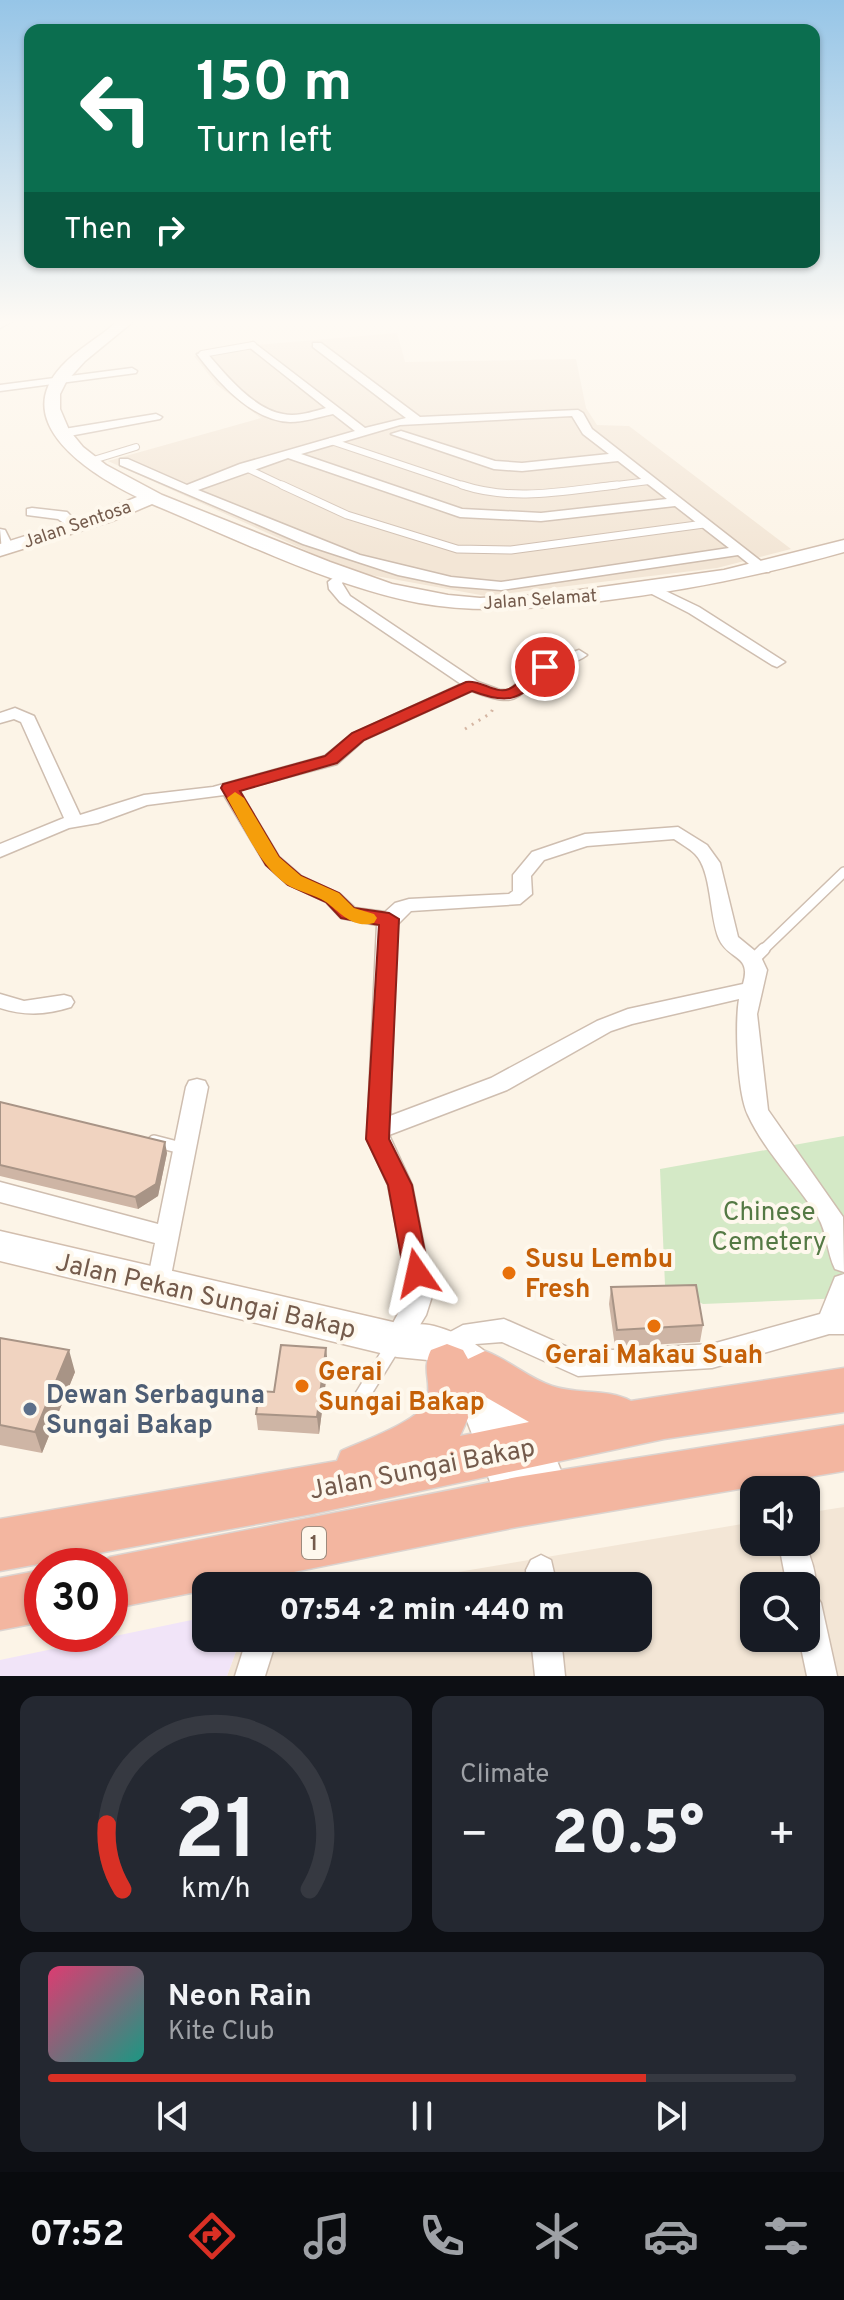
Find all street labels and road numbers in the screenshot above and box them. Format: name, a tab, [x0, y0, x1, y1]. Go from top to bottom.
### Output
street label: Jalan Sentosa	[21, 496, 134, 555]
street label: Jalan Selamat	[482, 585, 598, 616]
street label: Jalan Pekan Sungai Bakap	[52, 1247, 359, 1348]
street label: Jalan Sungai Bakap	[307, 1432, 538, 1508]
road number: 1	[302, 1527, 326, 1559]

